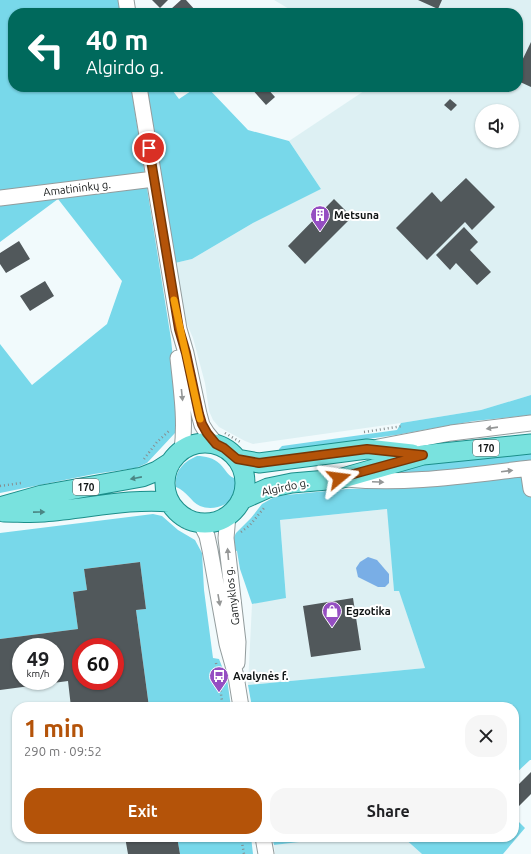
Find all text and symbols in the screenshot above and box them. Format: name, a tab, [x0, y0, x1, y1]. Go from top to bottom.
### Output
icon: left	[20, 24, 72, 76]
text: 40 m	[86, 24, 148, 55]
text: Algirdo g.	[86, 57, 164, 77]
map controls	[475, 104, 519, 148]
button: sound	[475, 104, 519, 148]
pin	[132, 131, 166, 165]
icon: arrive	[138, 137, 160, 159]
street label: Amatininkų g.	[43, 178, 111, 198]
building icon: Metsuna	[309, 204, 331, 232]
place label: Metsuna	[334, 209, 379, 221]
one-way arrow	[179, 389, 185, 401]
one-way arrow	[486, 425, 498, 431]
road number: 170	[473, 440, 499, 456]
position arrow	[318, 457, 360, 499]
one-way arrow	[501, 468, 513, 474]
one-way arrow	[129, 475, 142, 481]
street label: Algirdo g.	[260, 476, 310, 498]
one-way arrow	[372, 478, 384, 485]
road number: 170	[73, 479, 99, 495]
one-way arrow	[33, 509, 46, 515]
one-way arrow	[224, 548, 231, 560]
street label: Gamyklos g.	[222, 566, 242, 626]
one-way arrow	[216, 594, 222, 606]
shop icon: Egzotika	[321, 600, 343, 628]
place label: Egzotika	[346, 605, 391, 617]
speed limit sign: 60	[72, 638, 124, 690]
text: 49	[27, 647, 49, 670]
bus stop icon: Avalynės f.	[208, 665, 230, 693]
text: km/h	[26, 668, 50, 679]
place label: Avalynės f.	[233, 670, 289, 682]
text: 1 min	[24, 715, 85, 742]
button: close	[465, 715, 507, 757]
text: 290 m · 09:52	[24, 744, 102, 758]
button: Exit	[24, 788, 262, 834]
button: Share	[270, 788, 507, 834]

